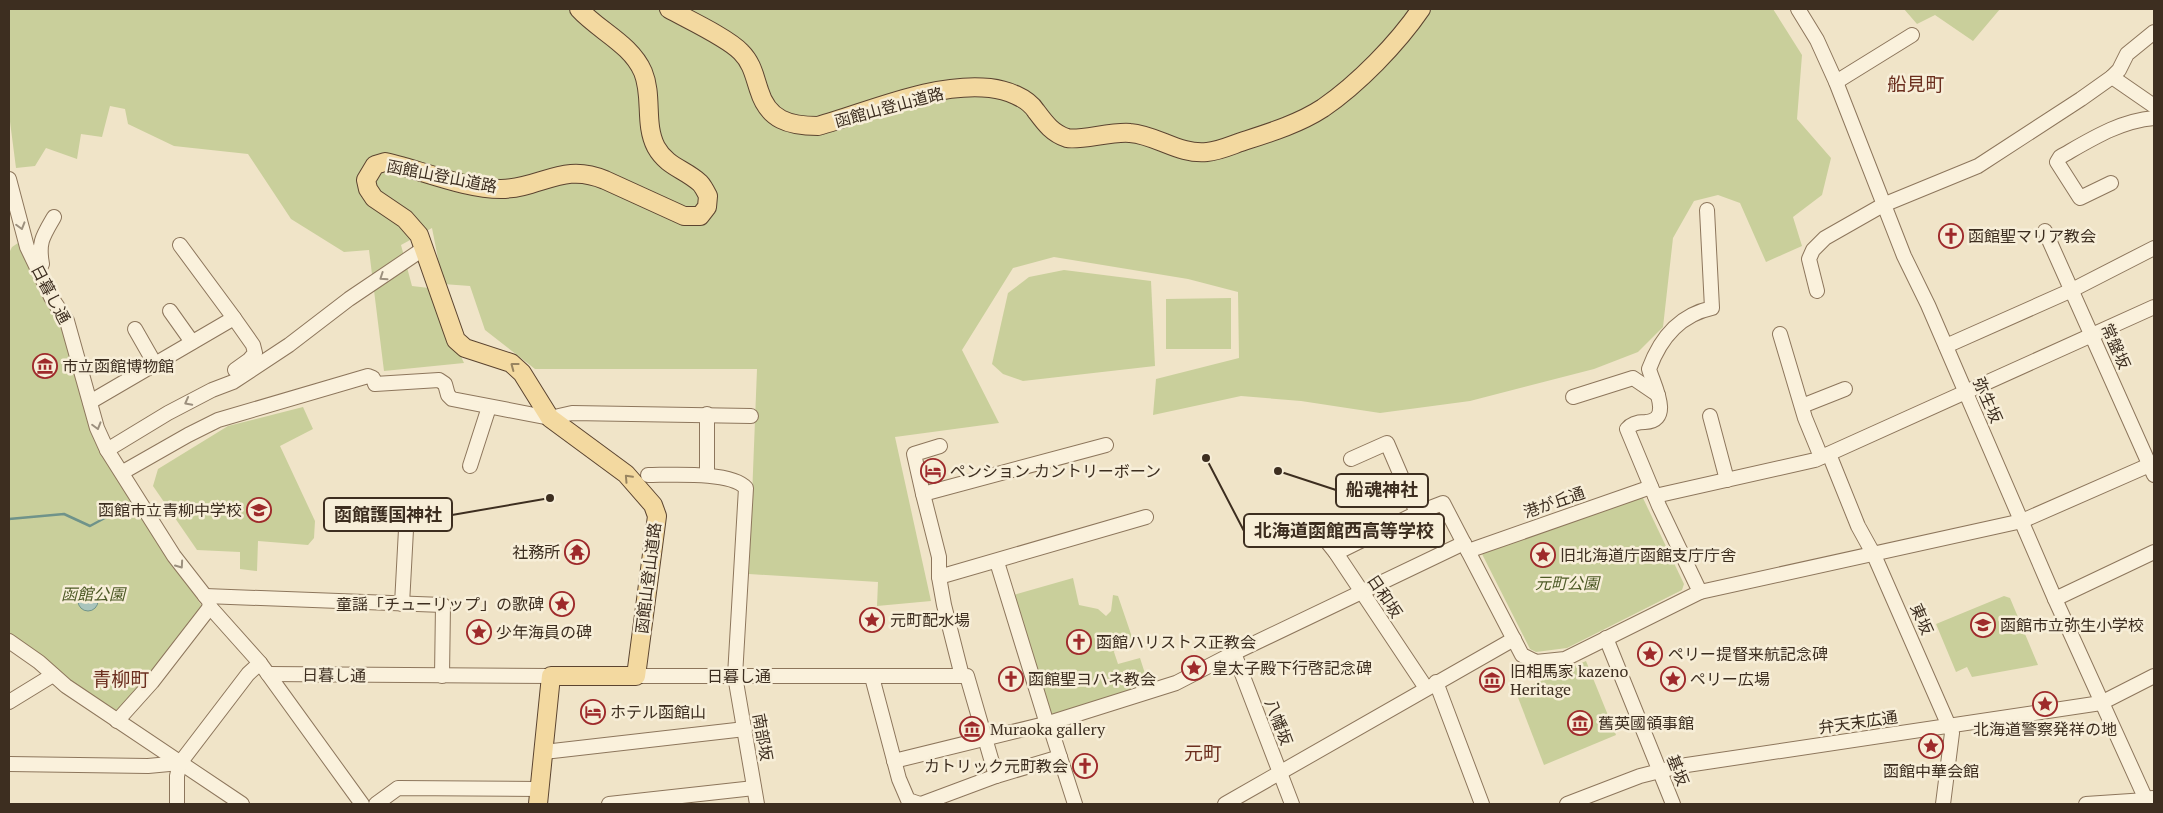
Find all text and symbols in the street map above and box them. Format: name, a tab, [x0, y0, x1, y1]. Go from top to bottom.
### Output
district label: 船見町	[1887, 71, 1945, 96]
street label: 函館山登山道路	[832, 82, 946, 132]
street label: 函館山登山道路	[385, 155, 499, 197]
one-way arrow	[15, 222, 25, 230]
church icon: 函館聖マリア教会	[1938, 223, 1964, 249]
place label: 函館聖マリア教会	[1968, 225, 2096, 247]
street label: 日暮し通	[26, 261, 76, 327]
one-way arrow	[379, 270, 388, 280]
street label: 常盤坂	[2096, 320, 2136, 372]
museum icon: 市立函館博物館	[32, 353, 58, 379]
place label: 市立函館博物館	[62, 355, 174, 377]
one-way arrow	[510, 363, 519, 372]
street label: 弥生坂	[1968, 374, 2008, 426]
one-way arrow	[185, 396, 194, 406]
one-way arrow	[91, 421, 101, 430]
hotel icon: ペンション カントリーボーン	[920, 458, 946, 484]
place label: ペンション カントリーボーン	[950, 460, 1161, 482]
one-way arrow	[625, 474, 634, 483]
callout: 船魂神社	[1336, 474, 1428, 507]
text: 船魂神社	[1346, 477, 1418, 501]
street label: 港が丘通	[1520, 481, 1588, 523]
school or university icon: 函館市立青柳中学校	[246, 497, 272, 523]
callout: 函館護国神社	[324, 498, 452, 531]
place label: 函館市立青柳中学校	[98, 499, 242, 521]
text: 函館護国神社	[334, 502, 442, 526]
callout: 北海道函館西高等学校	[1244, 514, 1444, 547]
text: 北海道函館西高等学校	[1254, 518, 1434, 542]
street label: 函館山登山道路	[630, 521, 666, 635]
temple icon: 社務所	[564, 539, 590, 565]
place label: 社務所	[512, 541, 560, 563]
place icon: 旧北海道庁函館支庁庁舎	[1530, 542, 1556, 568]
place label: 旧北海道庁函館支庁庁舎	[1560, 544, 1736, 566]
one-way arrow	[174, 559, 183, 569]
street label: 日和坂	[1362, 570, 1408, 622]
park label: 元町公園	[1535, 572, 1601, 594]
park label: 函館公園	[61, 583, 127, 605]
place icon: 童謡「チューリップ」の歌碑	[549, 591, 575, 617]
place label: 童謡「チューリップ」の歌碑	[336, 593, 544, 615]
street label: 東坂	[1905, 600, 1939, 638]
place icon: 元町配水場	[859, 607, 885, 633]
place label: 元町配水場	[890, 609, 970, 631]
school or university icon: 函館市立弥生小学校	[1970, 612, 1996, 638]
place label: 函館市立弥生小学校	[2000, 614, 2144, 636]
place icon: 少年海員の碑	[466, 619, 492, 645]
place label: 少年海員の碑	[496, 621, 592, 643]
church icon: 函館ハリストス正教会	[1066, 629, 1092, 655]
place label: 函館ハリストス正教会	[1096, 631, 1256, 653]
place icon: ペリー提督来航記念碑	[1637, 641, 1663, 667]
place label: ペリー提督来航記念碑	[1668, 643, 1828, 665]
place icon: 皇太子殿下行啓記念碑	[1181, 655, 1207, 681]
place label: 皇太子殿下行啓記念碑	[1212, 657, 1372, 679]
place label: 旧相馬家 kazeno Heritage	[1510, 660, 1628, 700]
street label: 日暮し通	[302, 663, 366, 687]
street label: 日暮し通	[707, 665, 771, 687]
district label: 青柳町	[92, 666, 150, 691]
church icon: 函館聖ヨハネ教会	[998, 666, 1024, 692]
place icon: ペリー広場	[1660, 666, 1686, 692]
museum icon: 旧相馬家 kazeno Heritage	[1479, 667, 1505, 693]
place label: 函館聖ヨハネ教会	[1028, 668, 1156, 690]
place label: ペリー広場	[1690, 668, 1770, 690]
place icon: 北海道警察発祥の地	[2032, 691, 2058, 717]
street label: 八幡坂	[1260, 696, 1298, 748]
hotel icon: ホテル函館山	[580, 699, 606, 725]
place label: ホテル函館山	[610, 701, 706, 723]
street label: 弁天末広通	[1817, 706, 1899, 738]
museum icon: 舊英國領事館	[1567, 710, 1593, 736]
street label: 南部坂	[748, 711, 778, 763]
place label: 舊英國領事館	[1598, 712, 1694, 734]
museum icon: Muraoka gallery	[959, 716, 985, 742]
place label: Muraoka gallery	[990, 718, 1106, 740]
place label: 北海道警察発祥の地	[1973, 718, 2117, 740]
place icon: 函館中華会館	[1918, 733, 1944, 759]
district label: 元町	[1184, 740, 1222, 765]
street label: 基坂	[1662, 751, 1694, 789]
church icon: カトリック元町教会	[1072, 753, 1098, 779]
place label: カトリック元町教会	[924, 755, 1068, 777]
place label: 函館中華会館	[1883, 760, 1979, 782]

